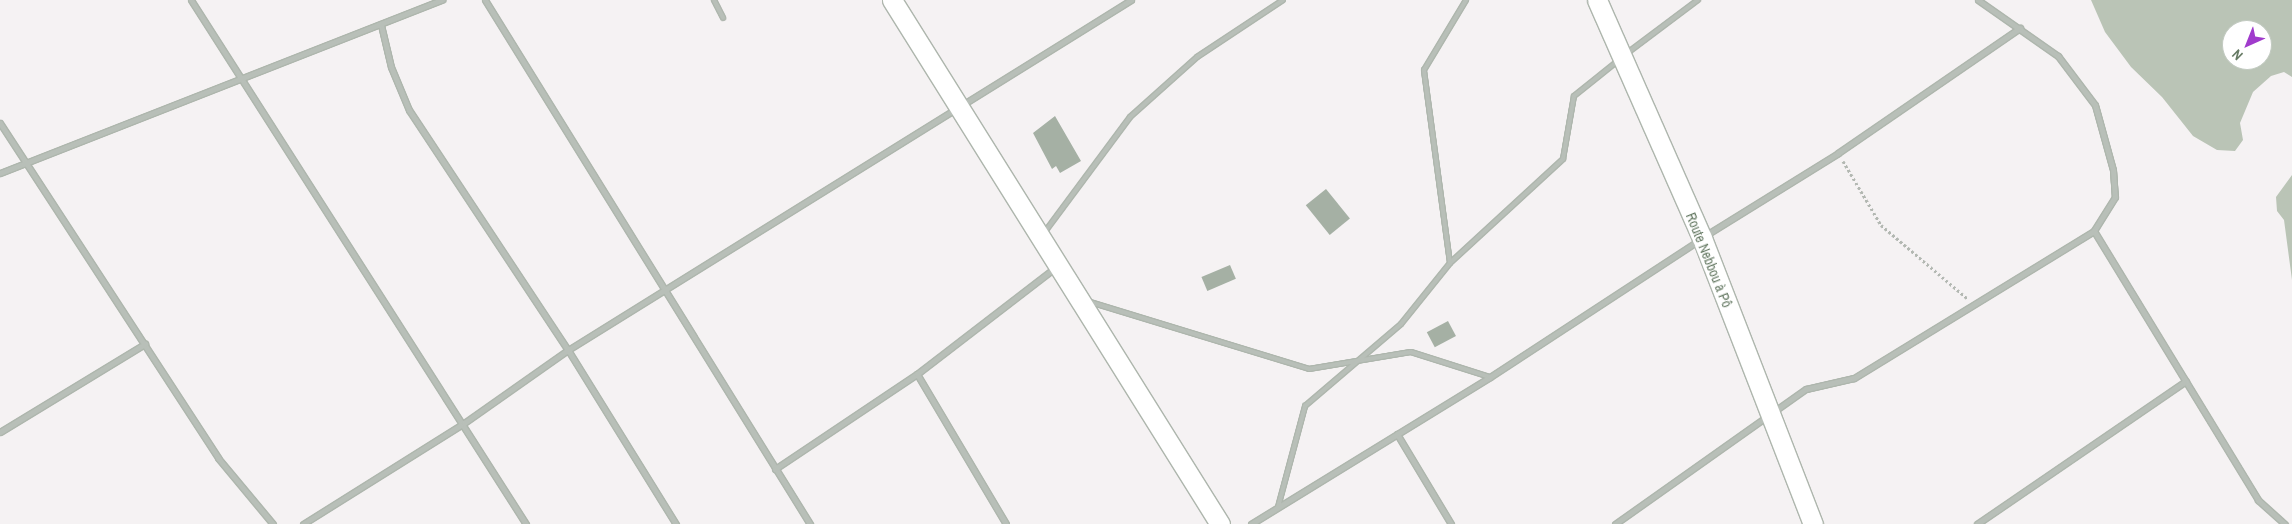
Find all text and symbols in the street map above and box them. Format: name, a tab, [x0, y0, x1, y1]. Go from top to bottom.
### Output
north arrow	[2222, 20, 2272, 70]
text: N	[2228, 46, 2247, 64]
street label: Route Nebbou à Pô	[1682, 210, 1736, 310]

